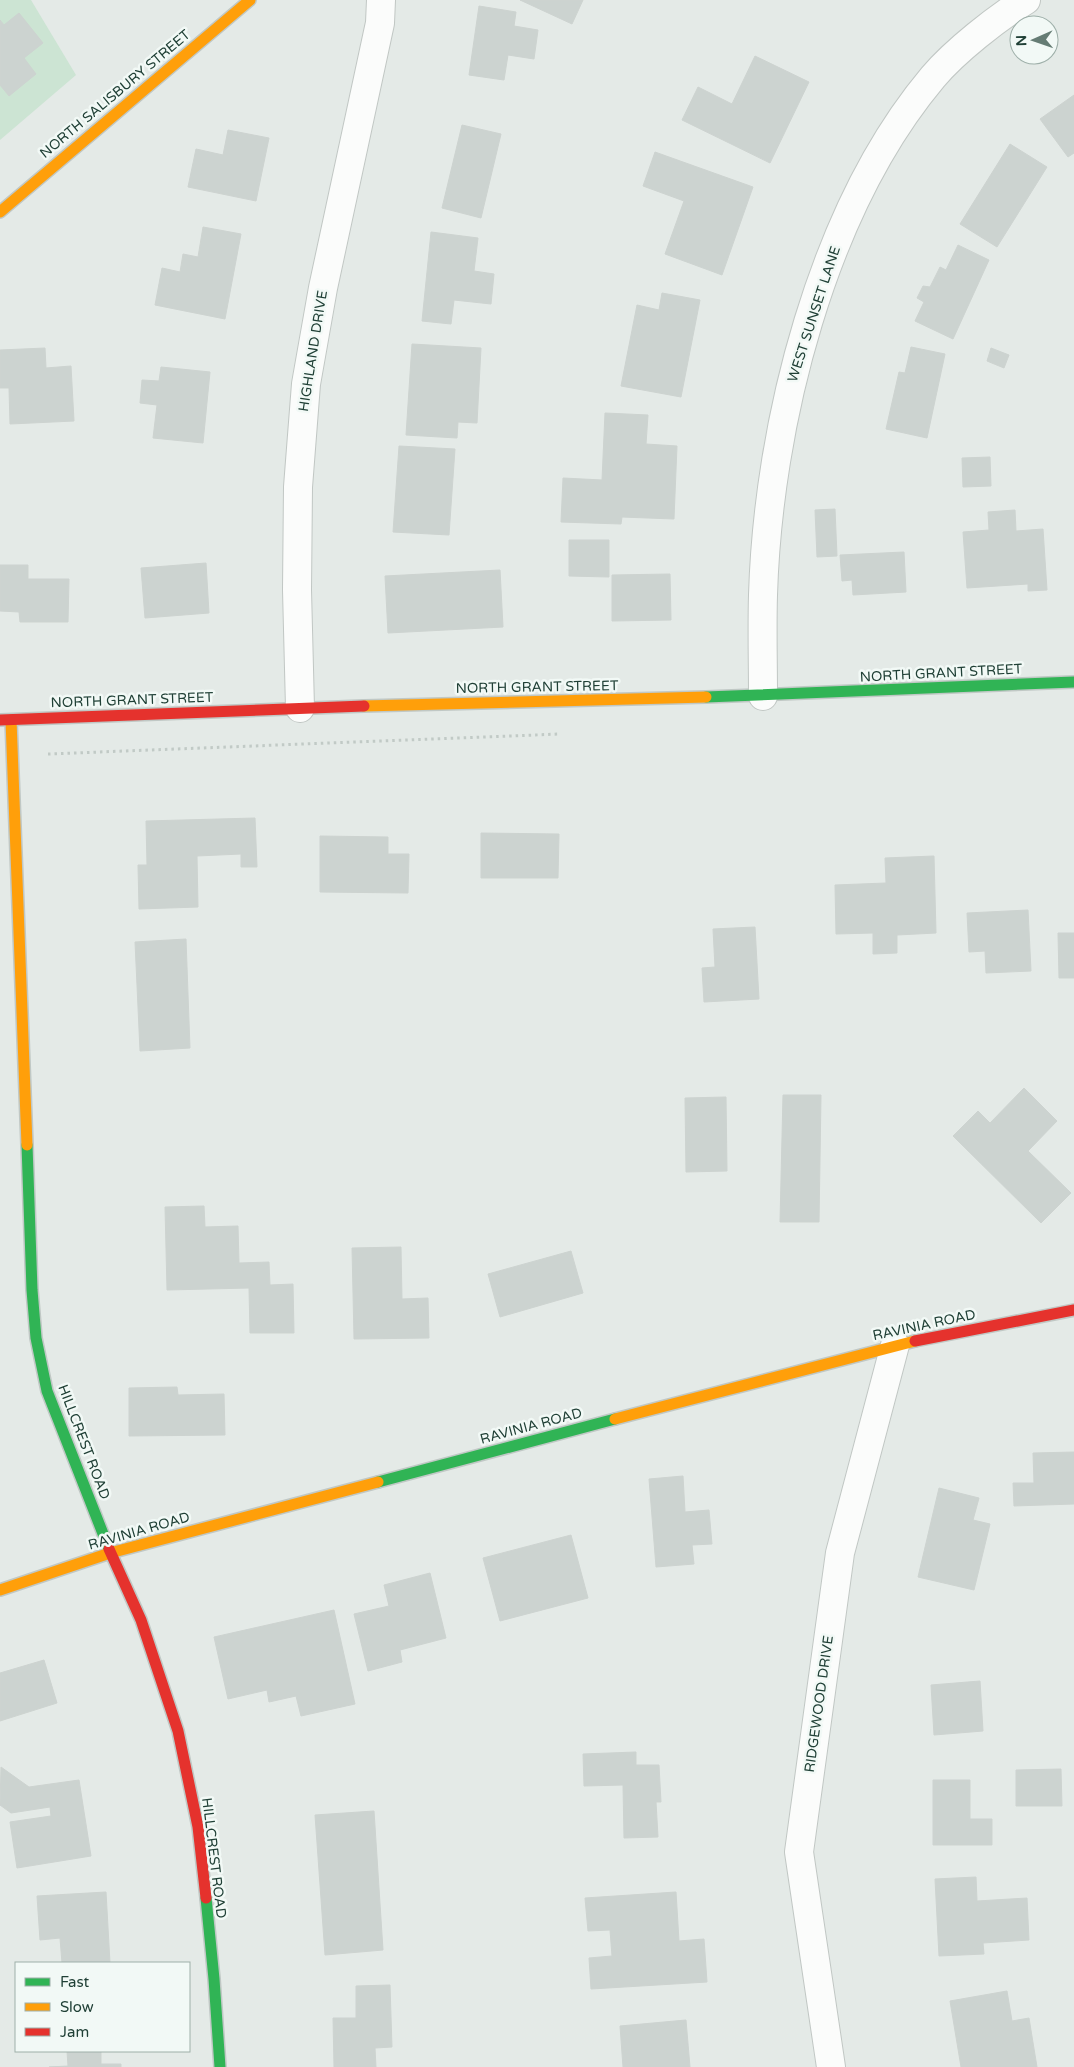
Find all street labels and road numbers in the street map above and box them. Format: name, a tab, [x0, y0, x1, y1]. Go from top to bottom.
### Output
street label: NORTH SALISBURY STREET	[36, 26, 194, 162]
street label: WEST SUNSET LANE	[784, 244, 844, 384]
street label: HIGHLAND DRIVE	[295, 289, 331, 413]
street label: NORTH GRANT STREET	[859, 660, 1023, 686]
street label: NORTH GRANT STREET	[455, 677, 619, 697]
street label: NORTH GRANT STREET	[50, 689, 214, 711]
street label: RAVINIA ROAD	[871, 1306, 977, 1344]
street label: HILLCREST ROAD	[54, 1382, 114, 1502]
street label: RAVINIA ROAD	[478, 1404, 584, 1448]
street label: RAVINIA ROAD	[86, 1508, 192, 1554]
street label: RIDGEWOOD DRIVE	[801, 1634, 837, 1774]
street label: HILLCREST ROAD	[198, 1797, 230, 1919]

